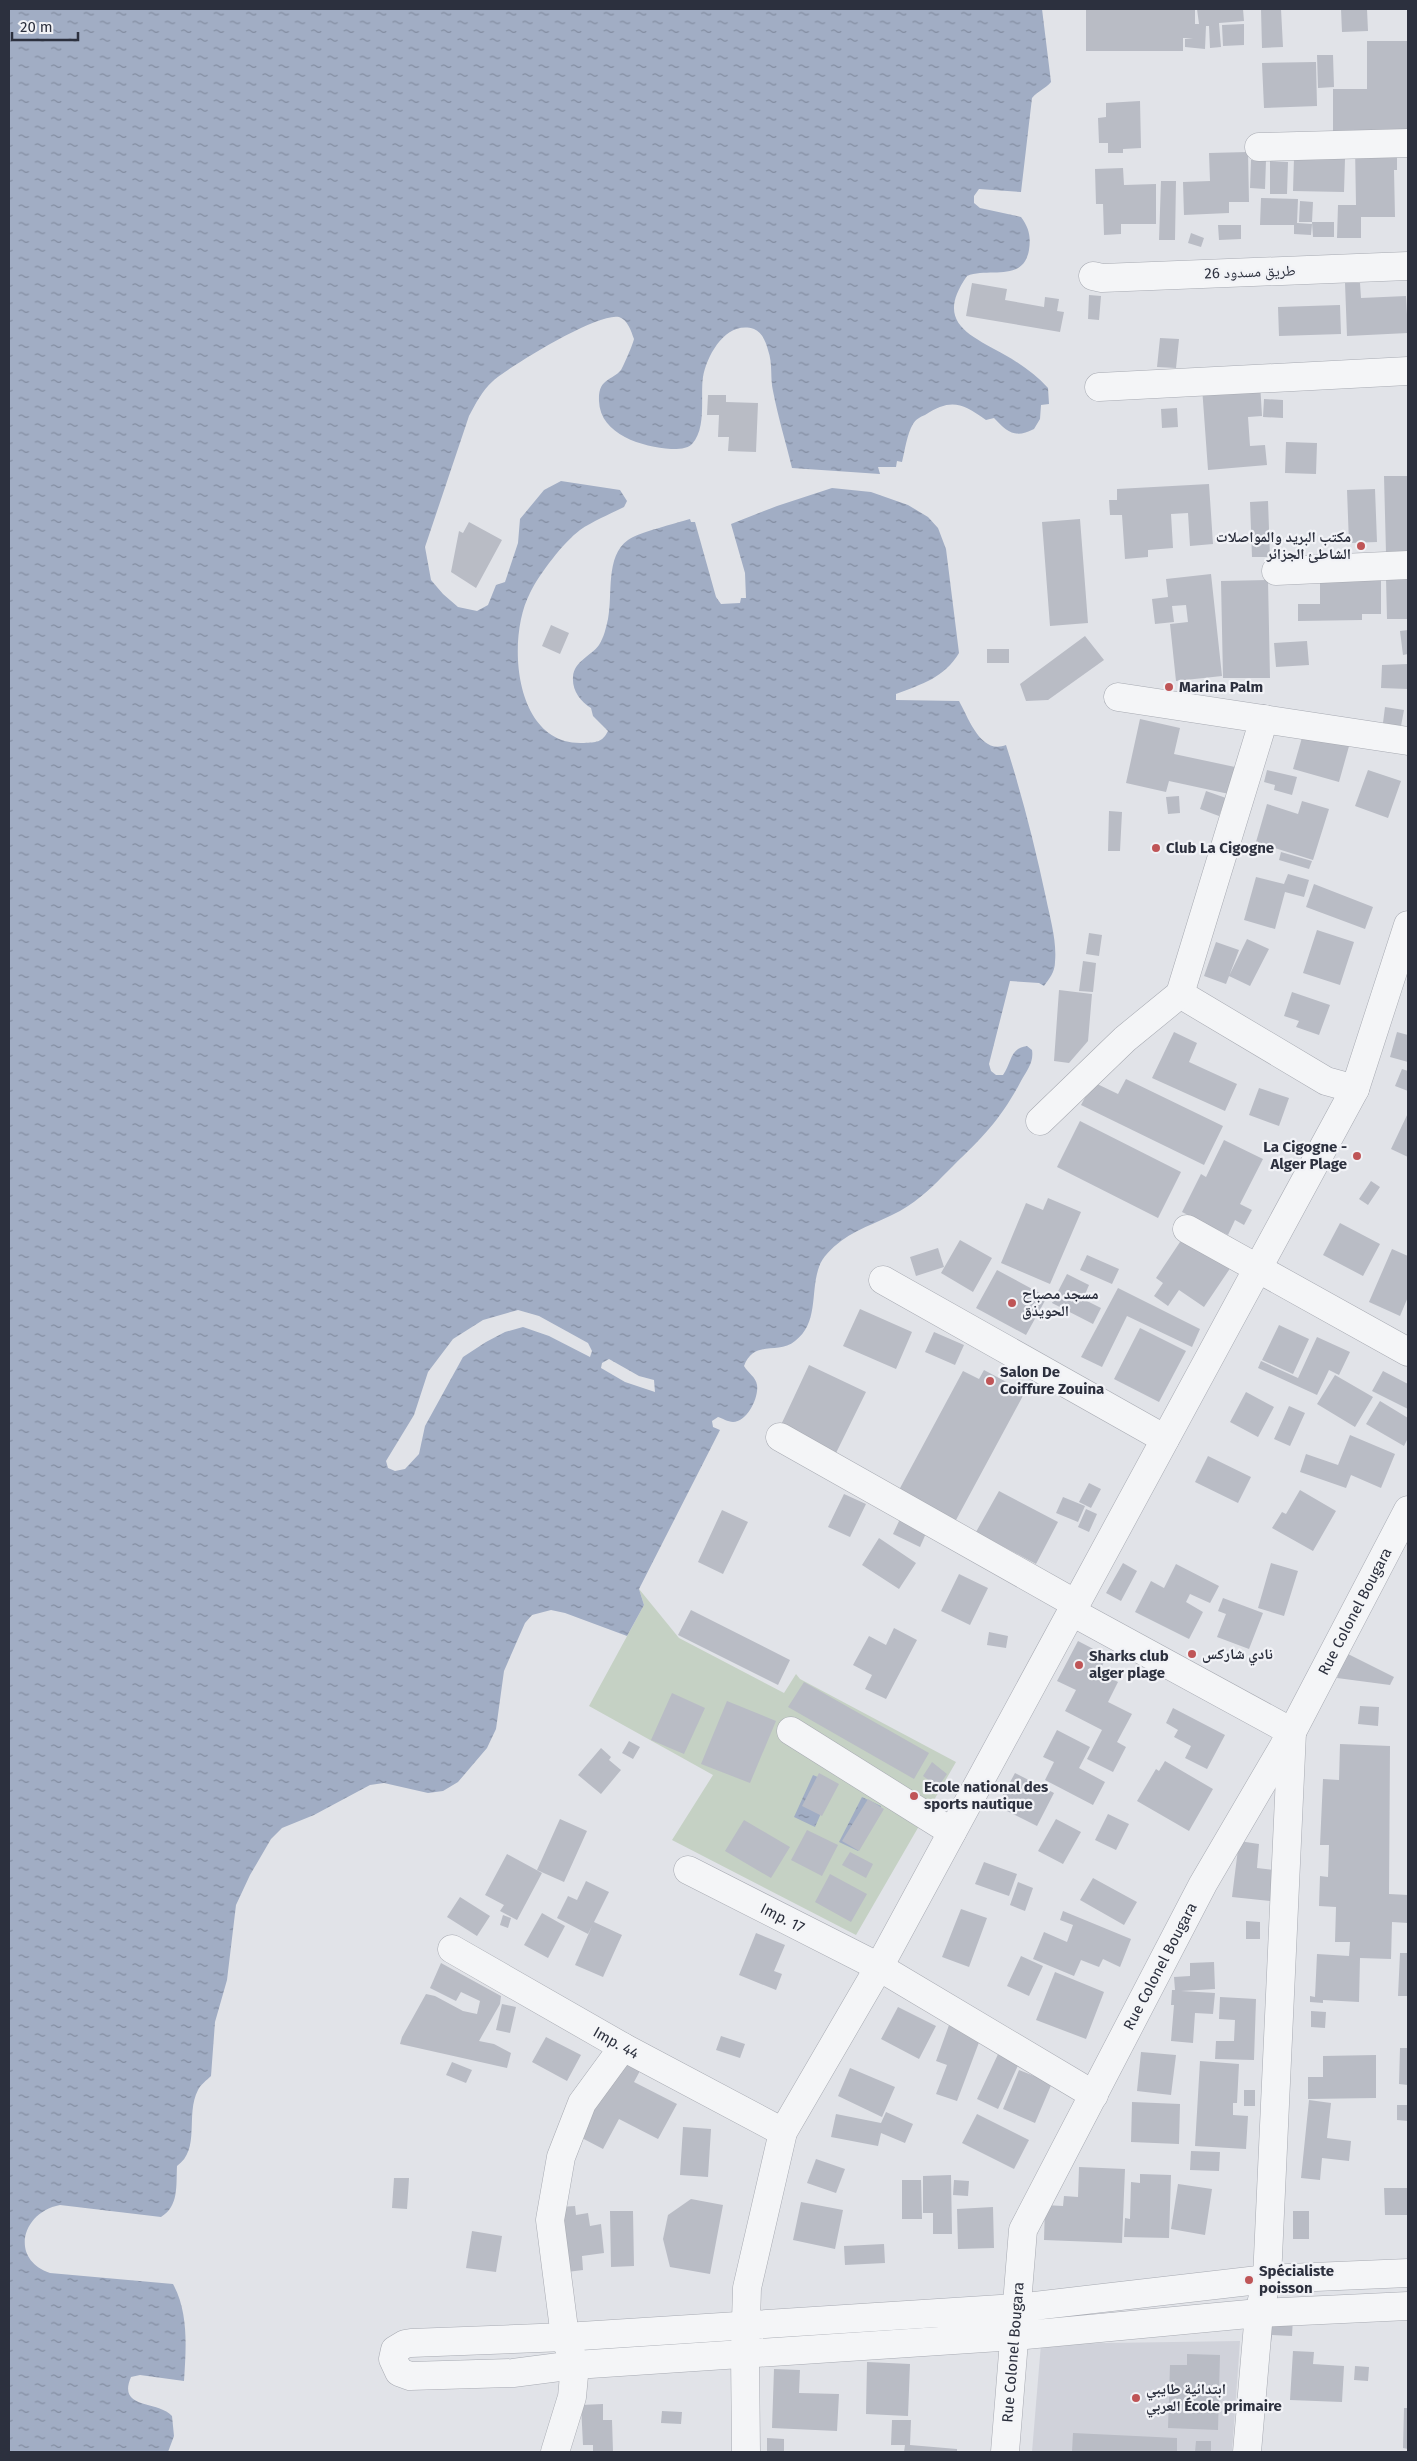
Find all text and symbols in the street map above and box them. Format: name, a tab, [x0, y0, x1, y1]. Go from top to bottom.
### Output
scale bar	[12, 10, 79, 42]
text: 20 m	[20, 18, 53, 36]
street label: طريق مسدود 26	[1204, 261, 1296, 284]
place label: مكتب البريد والمواصلات الشاطئ الجزائر	[1216, 528, 1351, 563]
marker: مكتب البريد والمواصلات الشاطئ الجزائر	[1355, 540, 1367, 552]
place label: Marina Palm	[1179, 678, 1263, 696]
marker: Marina Palm	[1163, 681, 1175, 693]
place label: Club La Cigogne	[1166, 839, 1274, 857]
marker: Club La Cigogne	[1150, 842, 1162, 854]
place label: La Cigogne - Alger Plage	[1263, 1138, 1347, 1173]
marker: La Cigogne - Alger Plage	[1351, 1150, 1363, 1162]
place label: مسجد مصباح الحويذق	[1022, 1285, 1099, 1320]
marker: مسجد مصباح الحويذق	[1006, 1297, 1018, 1309]
place label: Salon De Coiffure Zouina	[1000, 1363, 1104, 1398]
marker: Salon De Coiffure Zouina	[984, 1375, 996, 1387]
street label: Rue Colonel Bougara	[1314, 1545, 1396, 1678]
place label: نادي شاركس	[1202, 1645, 1273, 1666]
place label: Sharks club alger plage	[1089, 1647, 1169, 1682]
marker: نادي شاركس	[1186, 1648, 1198, 1660]
marker: Sharks club alger plage	[1073, 1659, 1085, 1671]
place label: Ecole national des sports nautique	[924, 1778, 1048, 1813]
marker: Ecole national des sports nautique	[908, 1790, 920, 1802]
street label: Imp. 17	[758, 1899, 808, 1937]
street label: Rue Colonel Bougara	[1120, 1900, 1201, 2033]
street label: Imp. 44	[590, 2023, 642, 2063]
place label: Spécialiste poisson	[1259, 2262, 1334, 2297]
marker: Spécialiste poisson	[1243, 2274, 1255, 2286]
street label: Rue Colonel Bougara	[998, 2281, 1028, 2423]
place label: ابتدائية طايبي العربي École primaire	[1146, 2380, 1282, 2418]
marker: ابتدائية طايبي العربي École primaire	[1130, 2392, 1142, 2404]

